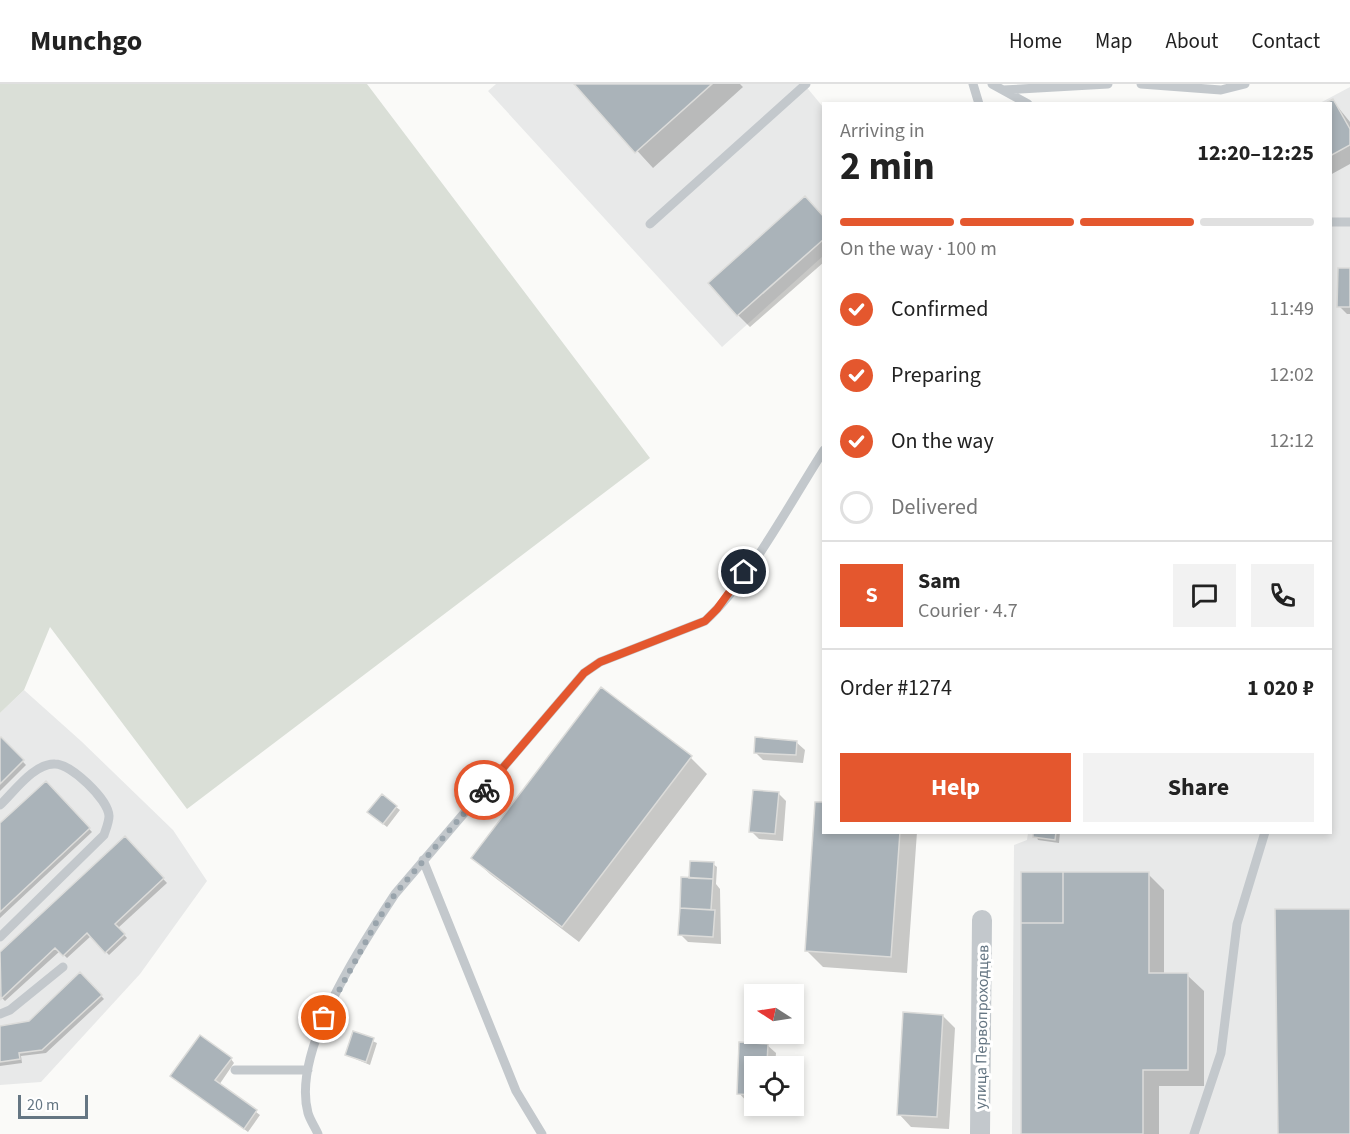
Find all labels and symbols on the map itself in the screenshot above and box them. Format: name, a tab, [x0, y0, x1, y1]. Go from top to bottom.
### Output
pin	[718, 546, 769, 597]
courier	[454, 760, 514, 820]
street label: улица Первопроходцев	[970, 945, 994, 1109]
north arrow	[744, 984, 804, 1044]
pin	[298, 992, 349, 1043]
scale bar	[18, 1092, 88, 1120]

